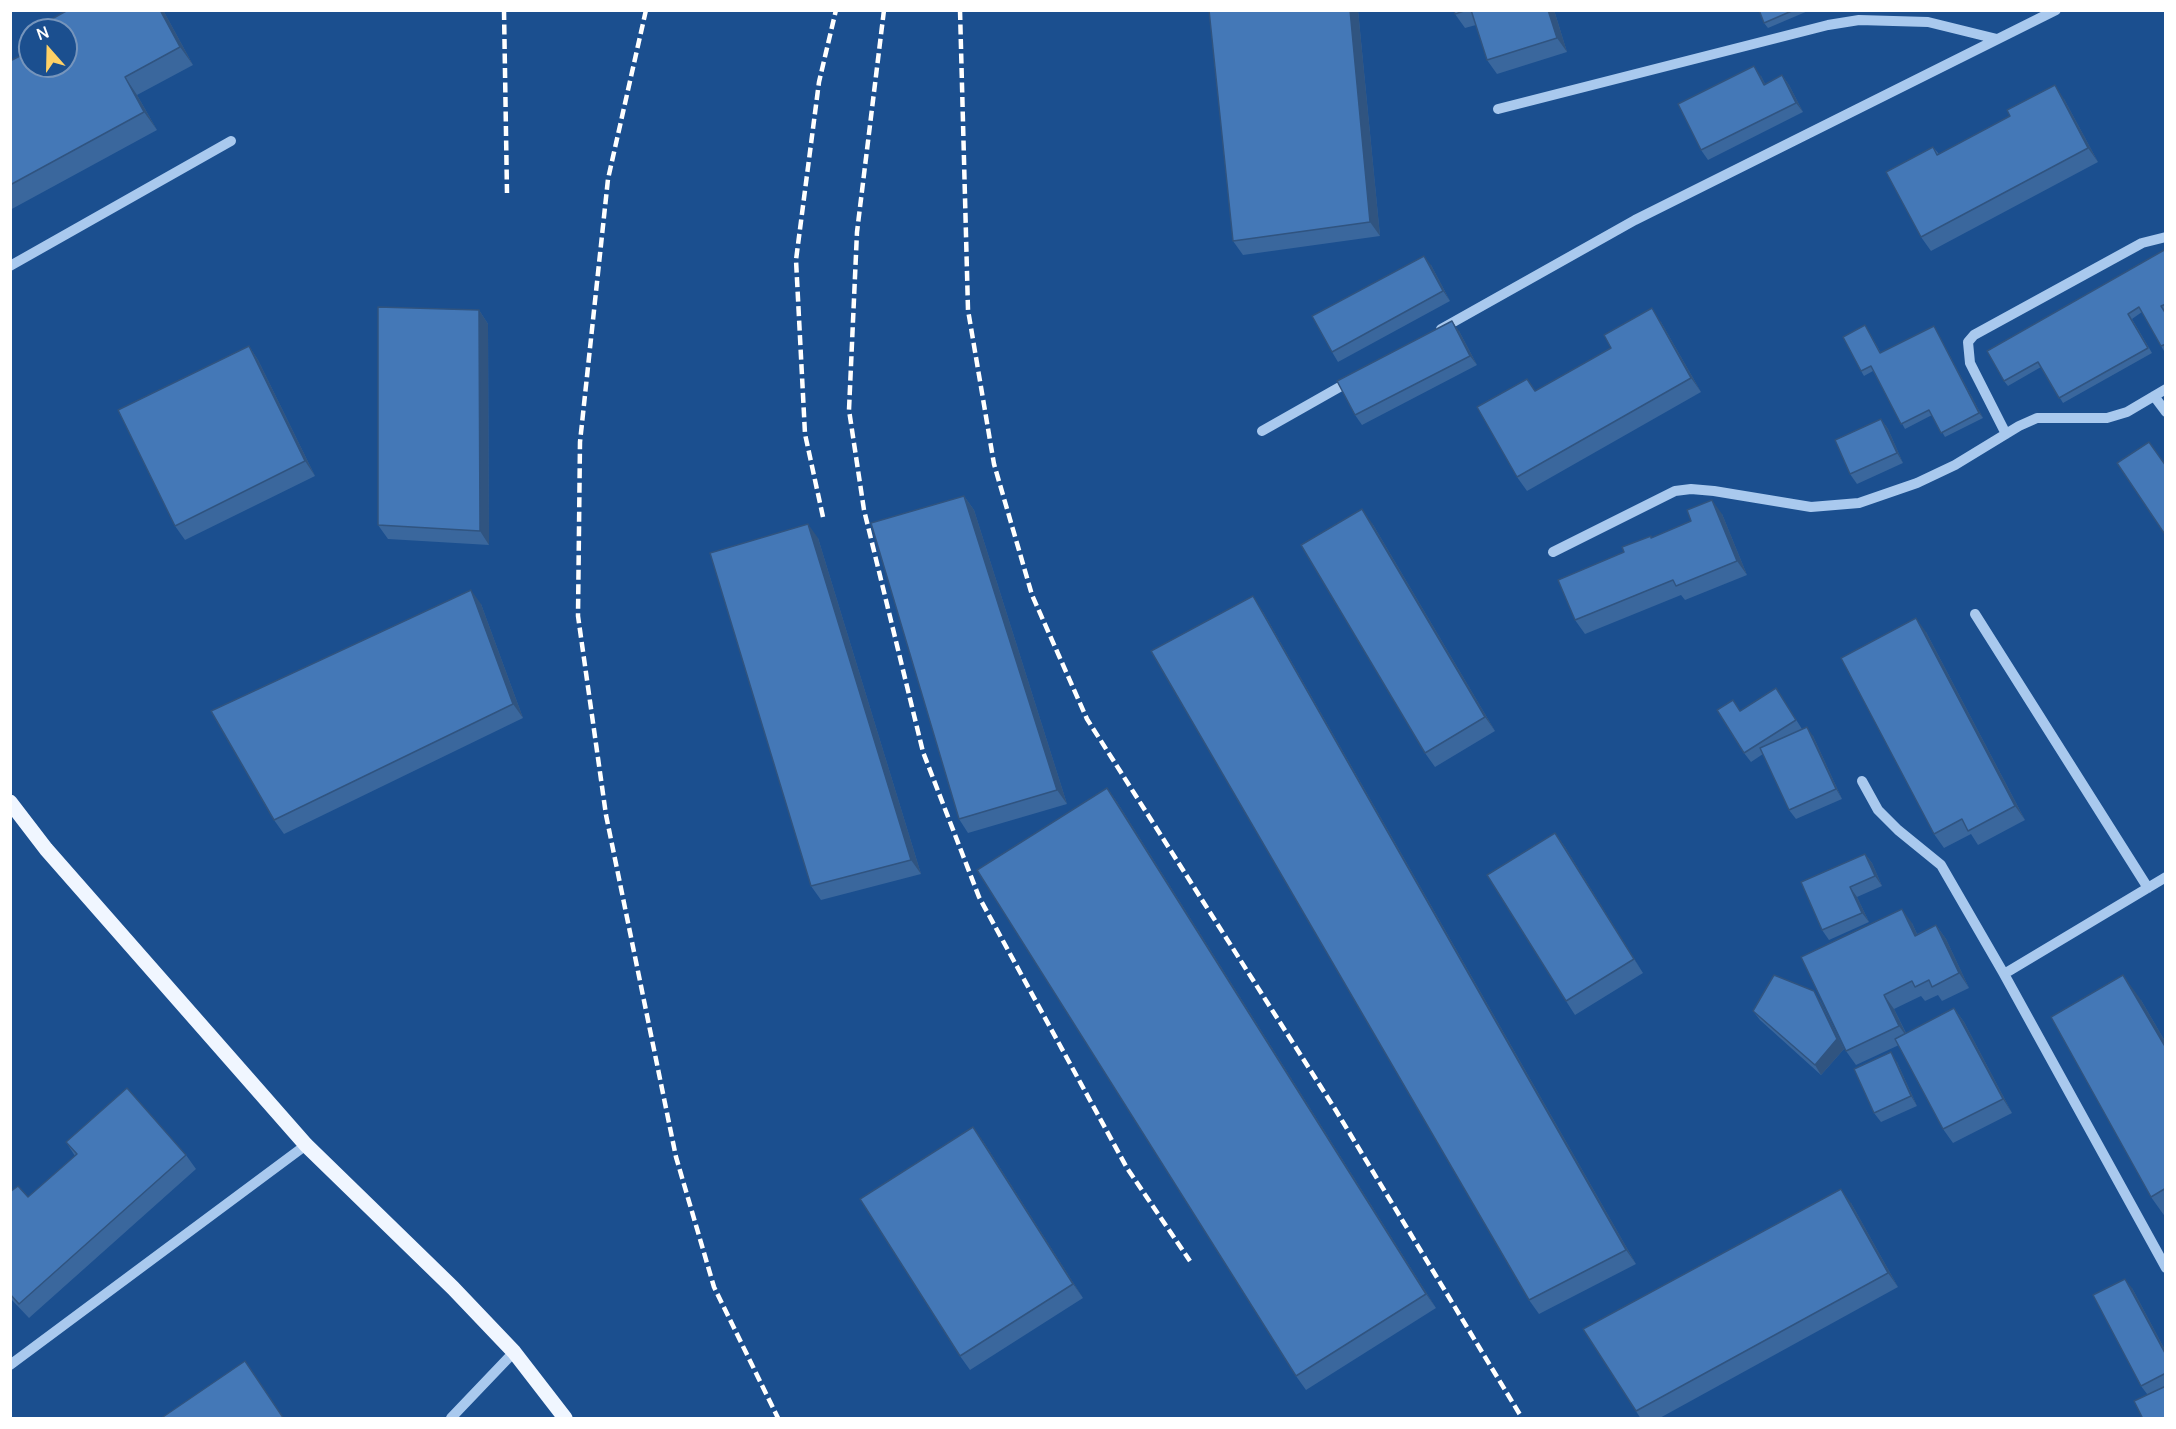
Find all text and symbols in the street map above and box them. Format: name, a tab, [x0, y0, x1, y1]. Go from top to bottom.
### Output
north arrow	[18, 18, 78, 78]
text: N	[33, 21, 52, 45]

